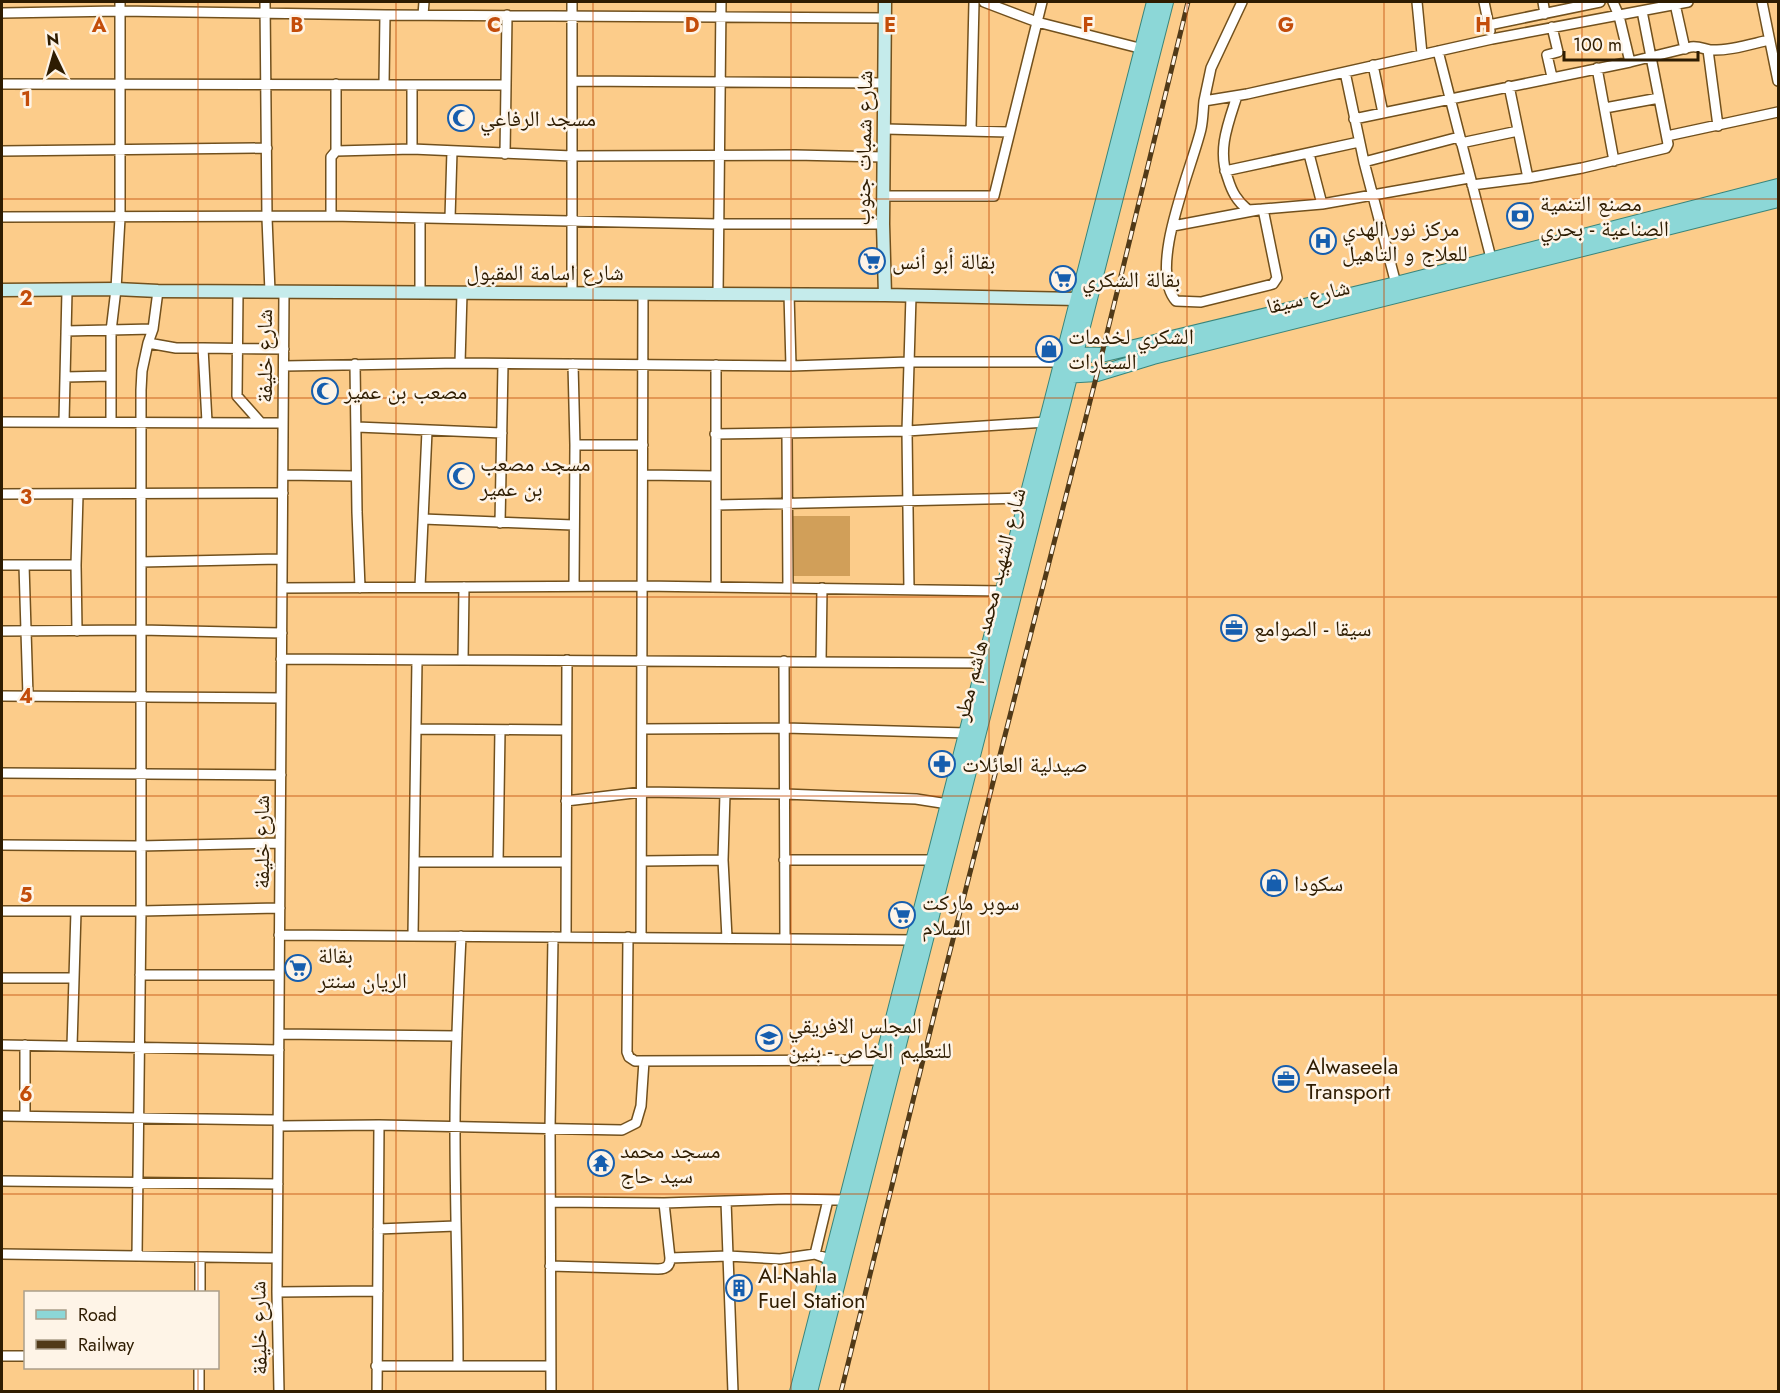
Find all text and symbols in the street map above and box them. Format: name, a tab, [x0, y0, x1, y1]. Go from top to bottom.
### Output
text: A	[91, 11, 107, 40]
text: B	[290, 11, 304, 40]
text: C	[487, 11, 501, 40]
text: D	[685, 11, 699, 40]
text: E	[884, 11, 896, 40]
text: F	[1082, 11, 1094, 40]
text: G	[1278, 11, 1294, 40]
text: H	[1475, 11, 1491, 40]
north arrow	[24, 24, 84, 84]
scale bar	[1564, 24, 1698, 62]
text: N	[45, 28, 60, 52]
text: 100 m	[1573, 32, 1622, 58]
street label: شارع شمبات جنوب	[846, 70, 880, 226]
text: 1	[21, 85, 31, 114]
place label: مسجد الرفاعي	[480, 102, 596, 136]
mosque icon: مسجد الرفاعي	[446, 103, 476, 133]
place label: مصنع التنمية الصناعية - بحري	[1540, 187, 1669, 246]
bank icon: مصنع التنمية الصناعية - بحري	[1505, 201, 1535, 231]
place label: مركز نور الهدي للعلاج و التاهيل	[1342, 212, 1468, 269]
hospital icon: مركز نور الهدي للعلاج و التاهيل	[1308, 226, 1338, 256]
place label: بقالة أبو أنس	[892, 245, 995, 277]
supermarket icon: بقالة أبو أنس	[857, 246, 887, 276]
street label: شارع اسامة المقبول	[466, 256, 624, 288]
place label: بقالة الشكري	[1082, 263, 1180, 297]
supermarket icon: بقالة الشكري	[1048, 264, 1078, 294]
street label: شارع سيقا	[1263, 270, 1353, 322]
text: 2	[19, 284, 33, 313]
street label: شارع خليفة	[248, 309, 280, 403]
place label: الشكري لخدمات السيارات	[1068, 320, 1194, 377]
shop icon: الشكري لخدمات السيارات	[1034, 334, 1064, 364]
place label: مصعب بن عمير	[343, 375, 467, 407]
mosque icon: مصعب بن عمير	[310, 376, 340, 406]
place label: مسجد مصعب بن عمير	[479, 447, 591, 504]
mosque icon: مسجد مصعب بن عمير	[446, 461, 476, 491]
text: 3	[20, 483, 32, 512]
street label: شارع الشهيد محمد هاشم مطر	[944, 484, 1033, 725]
place label: سيقا - الصوامع	[1254, 612, 1371, 644]
office icon: سيقا - الصوامع	[1219, 613, 1249, 643]
text: 4	[19, 682, 33, 711]
place label: صيدلية العائلات	[962, 748, 1088, 780]
pharmacy icon: صيدلية العائلات	[927, 749, 957, 779]
street label: شارع خليفة	[245, 795, 277, 889]
place label: سكودا	[1294, 867, 1343, 899]
shop icon: سكودا	[1259, 868, 1289, 898]
text: 5	[20, 881, 33, 910]
place label: سوبر ماركت السلام	[922, 886, 1020, 943]
supermarket icon: سوبر ماركت السلام	[887, 900, 917, 930]
place label: بقالة الريان سنتر	[317, 939, 407, 996]
supermarket icon: بقالة الريان سنتر	[283, 953, 313, 983]
place label: المجلس الافريقي للتعليم الخاص - بنين	[788, 1009, 952, 1066]
school or university icon: المجلس الافريقي للتعليم الخاص - بنين	[754, 1023, 784, 1053]
place label: Alwaseela Transport	[1306, 1050, 1398, 1107]
office icon: Alwaseela Transport	[1271, 1064, 1301, 1094]
text: 6	[19, 1080, 33, 1109]
place label: مسجد محمد سيد حاج	[620, 1134, 721, 1191]
temple icon: مسجد محمد سيد حاج	[586, 1148, 616, 1178]
place label: Al-Nahla Fuel Station	[758, 1259, 866, 1316]
building icon: Al-Nahla Fuel Station	[724, 1273, 754, 1303]
street label: شارع خليفة	[241, 1281, 275, 1375]
legend	[24, 1291, 219, 1369]
text: Road	[78, 1302, 117, 1328]
text: Railway	[78, 1332, 134, 1358]

